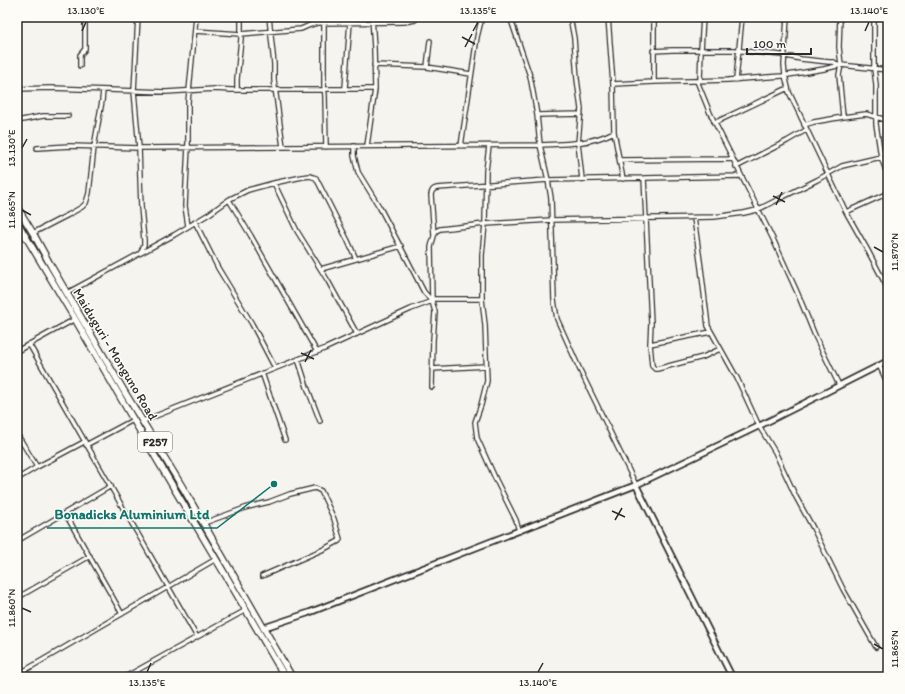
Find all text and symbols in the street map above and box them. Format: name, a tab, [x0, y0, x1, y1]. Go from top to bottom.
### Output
text: 13.130°E	[67, 4, 105, 17]
text: 13.135°E	[460, 4, 497, 17]
text: 13.140°E	[850, 4, 888, 17]
scale bar	[747, 30, 811, 56]
text: 100 m	[753, 37, 786, 51]
text: 13.130°E	[5, 129, 18, 167]
text: 11.865°N	[5, 191, 18, 229]
text: 11.870°N	[888, 233, 901, 271]
street label: Maiduguri - Monguno Road	[70, 286, 161, 423]
road number: F257	[138, 432, 172, 452]
callout: Bonadicks Aluminium Ltd	[47, 502, 217, 528]
text: Bonadicks Aluminium Ltd	[55, 506, 210, 523]
text: 11.860°N	[5, 589, 18, 627]
text: 11.865°N	[888, 630, 901, 668]
text: 13.135°E	[129, 676, 166, 689]
text: 13.140°E	[519, 676, 557, 689]

